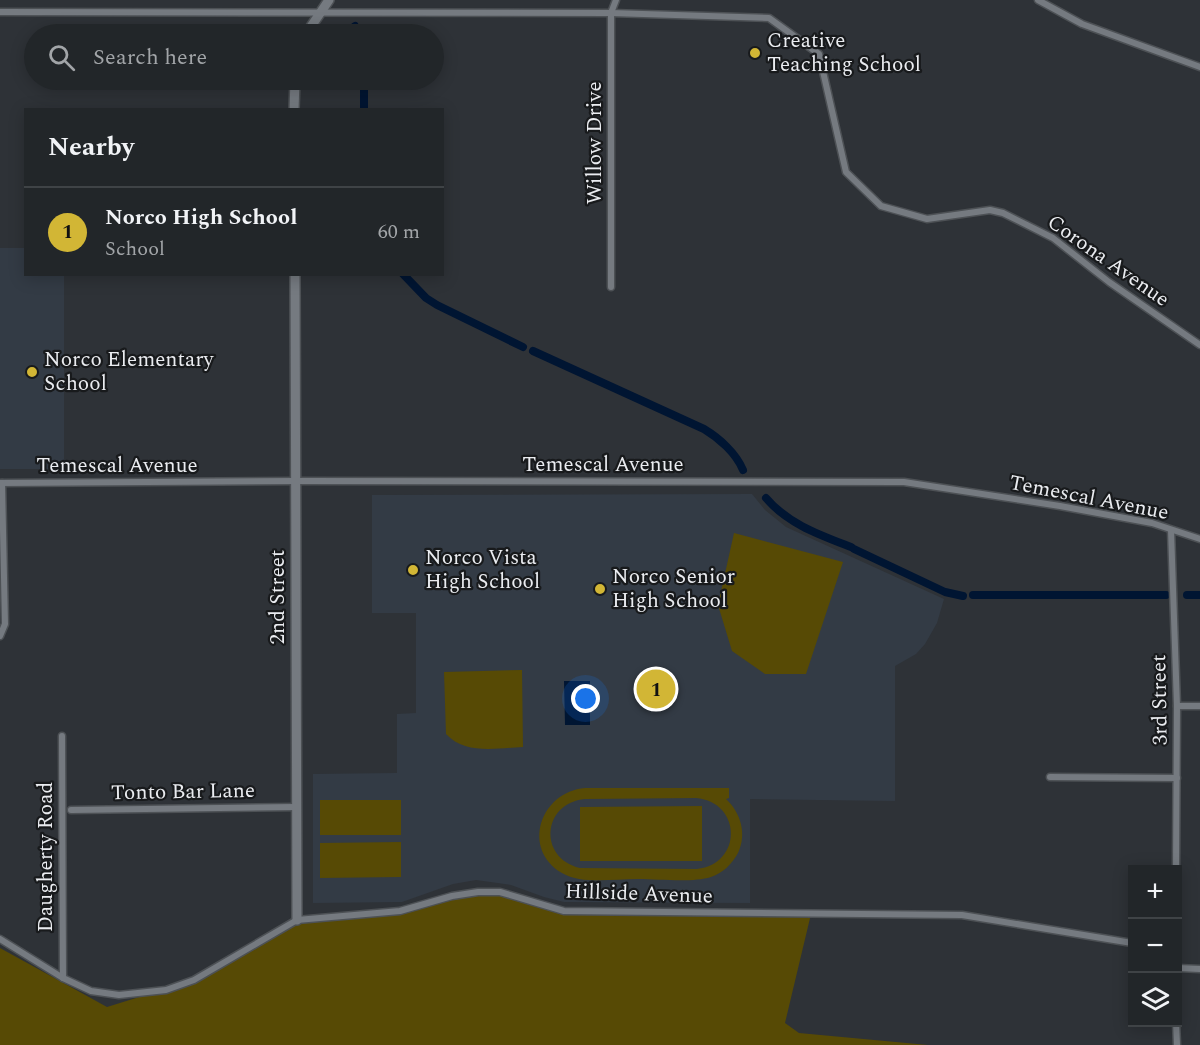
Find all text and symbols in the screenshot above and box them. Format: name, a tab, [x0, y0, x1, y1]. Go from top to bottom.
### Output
search box	[24, 24, 444, 90]
place label: Creative Teaching School	[767, 25, 921, 81]
icon: search	[45, 41, 78, 74]
text: Search here	[93, 41, 207, 74]
marker: Creative Teaching School	[748, 46, 762, 60]
street label: Willow Drive	[579, 81, 611, 205]
text: Nearby	[48, 127, 134, 167]
text: Norco High School	[105, 201, 297, 234]
street label: Corona Avenue	[1040, 207, 1176, 315]
text: 1	[62, 217, 73, 247]
text: 60 m	[378, 217, 420, 247]
text: School	[105, 234, 165, 264]
place label: Norco Elementary School	[44, 344, 215, 400]
marker: Norco Elementary School	[25, 365, 39, 379]
street label: Temescal Avenue	[522, 449, 684, 481]
street label: Temescal Avenue	[36, 450, 198, 482]
street label: Temescal Avenue	[1007, 467, 1171, 529]
place label: Norco Vista High School	[425, 542, 540, 598]
street label: 2nd Street	[262, 550, 294, 644]
place label: Norco Senior High School	[612, 561, 735, 617]
marker: Norco Vista High School	[406, 563, 420, 577]
marker: Norco Senior High School	[593, 582, 607, 596]
street label: 3rd Street	[1143, 654, 1177, 746]
pin: 1	[636, 666, 676, 712]
your location	[571, 684, 600, 713]
street label: Tonto Bar Lane	[111, 775, 255, 809]
street label: Daugherty Road	[30, 782, 62, 932]
map controls	[1128, 865, 1182, 1027]
button: +	[1128, 865, 1182, 919]
street label: Hillside Avenue	[564, 875, 714, 913]
button: −	[1128, 919, 1182, 973]
button: layers	[1128, 973, 1182, 1027]

